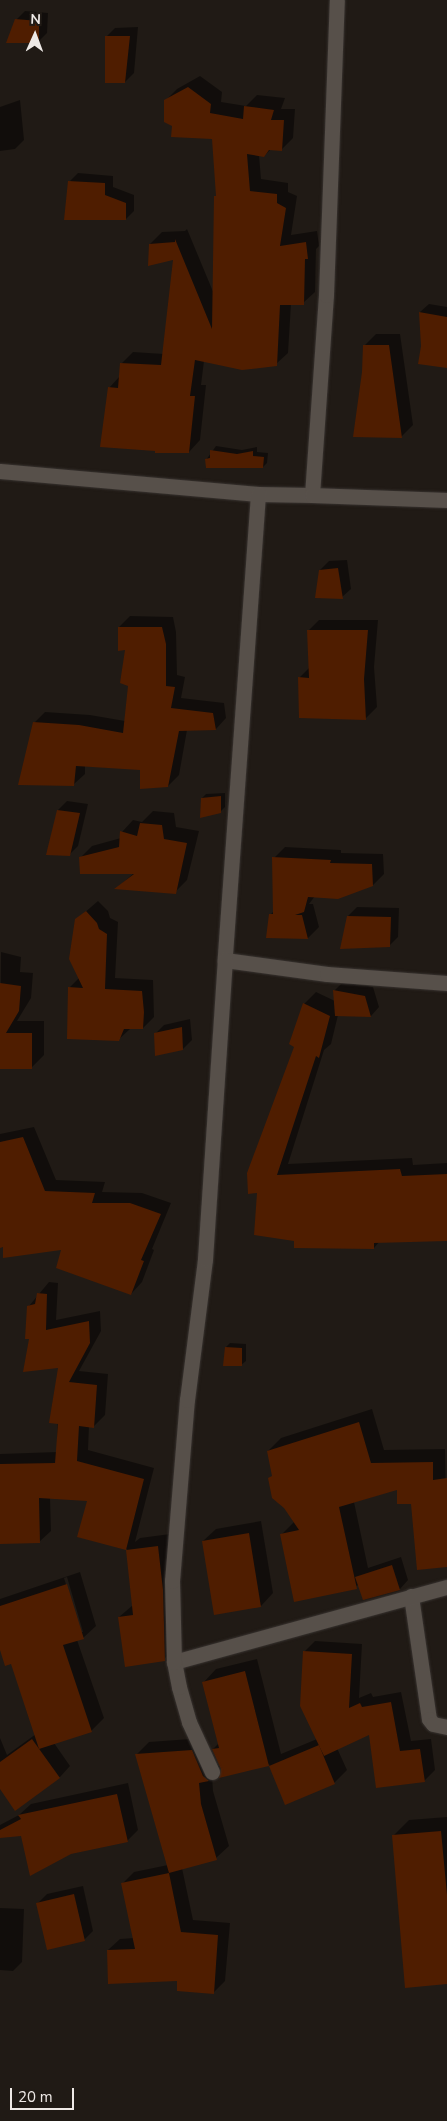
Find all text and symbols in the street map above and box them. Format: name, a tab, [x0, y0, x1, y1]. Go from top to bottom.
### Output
north arrow	[10, 10, 60, 60]
text: N	[30, 10, 41, 29]
scale bar	[12, 2078, 76, 2110]
text: 20 m	[18, 2087, 53, 2107]

